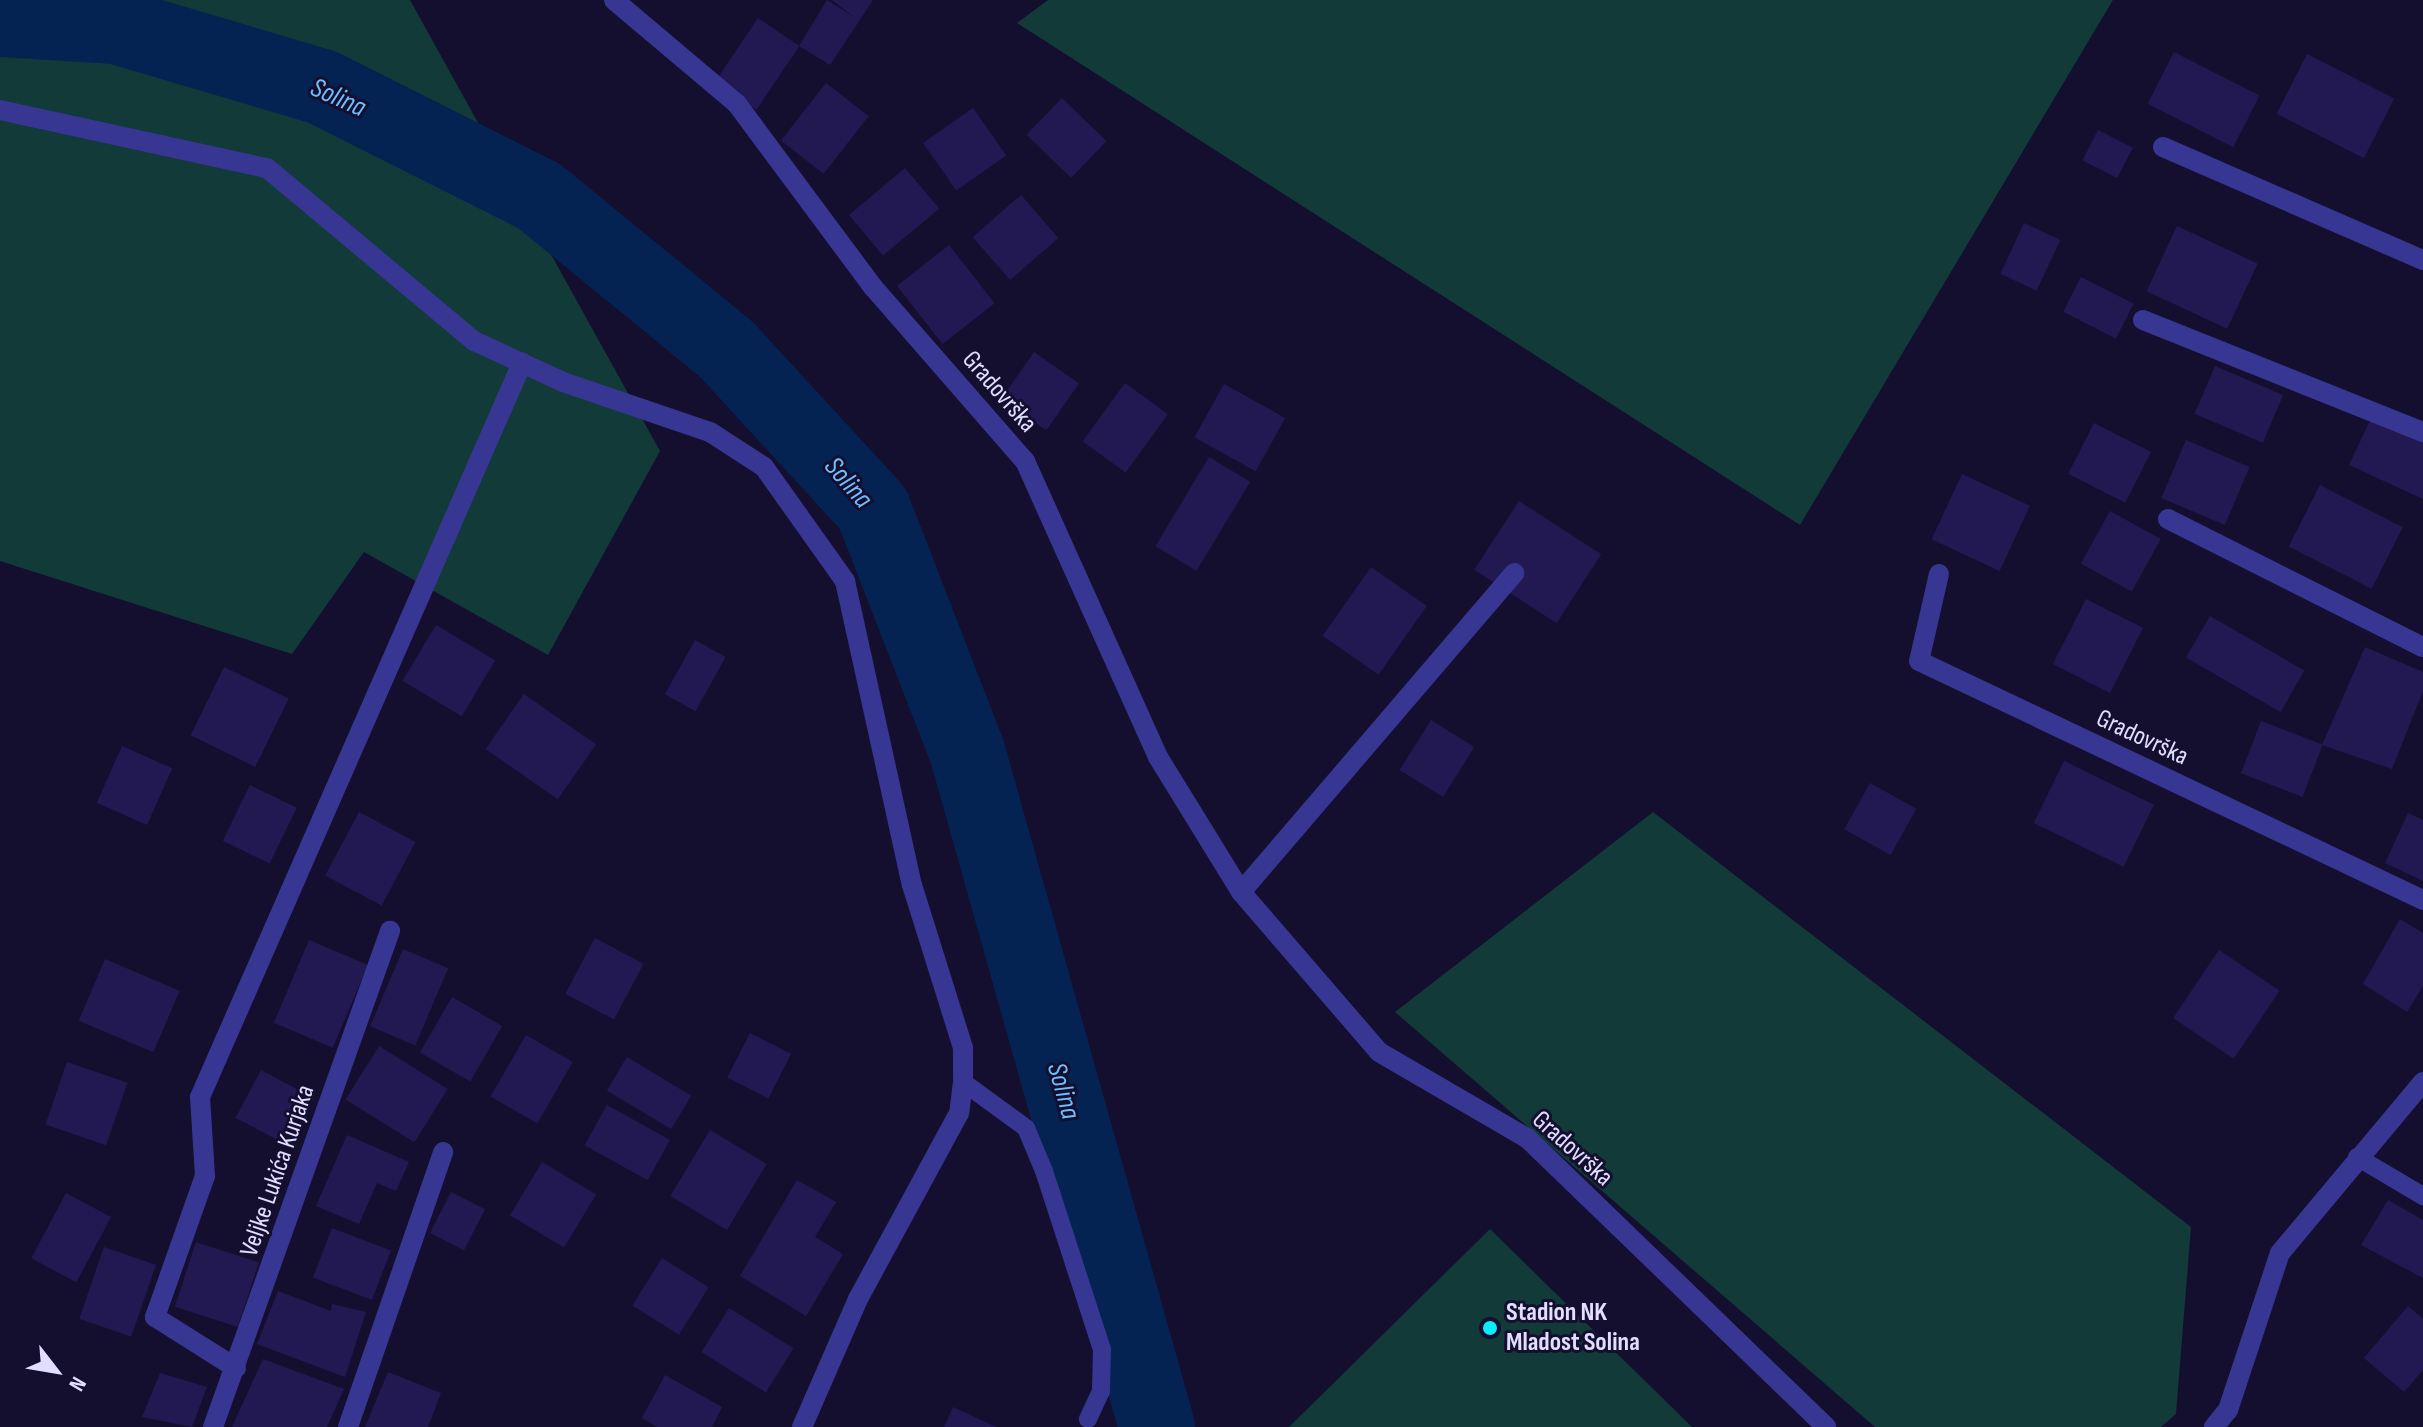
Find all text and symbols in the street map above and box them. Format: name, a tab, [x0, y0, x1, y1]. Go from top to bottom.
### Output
water label: Solina	[305, 71, 371, 125]
street label: Gradovrška	[955, 345, 1043, 439]
water label: Solina	[817, 450, 879, 516]
street label: Gradovrška	[2091, 703, 2193, 773]
water label: Solina	[1039, 1059, 1087, 1123]
street label: Veljke Lukića Kurjaka	[234, 1081, 322, 1261]
street label: Gradovrška	[1525, 1105, 1619, 1193]
place label: Stadion NK Mladost Solina	[1506, 1297, 1640, 1358]
marker: Stadion NK Mladost Solina	[1481, 1319, 1499, 1337]
north arrow	[16, 1331, 96, 1411]
text: N	[62, 1372, 92, 1396]

